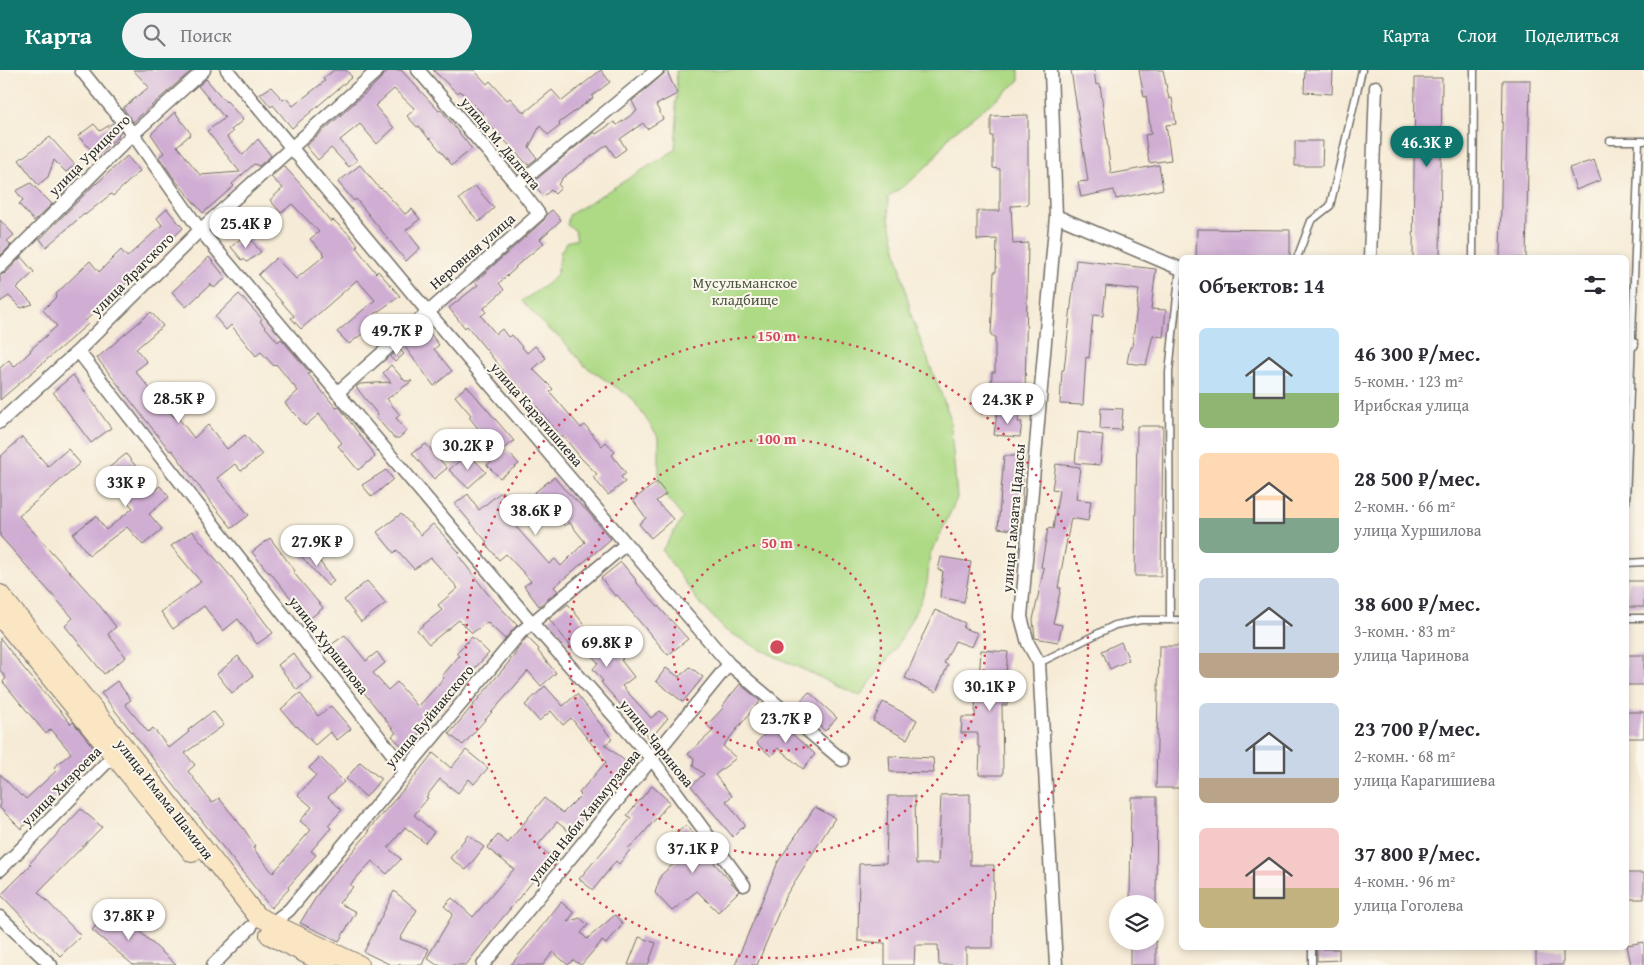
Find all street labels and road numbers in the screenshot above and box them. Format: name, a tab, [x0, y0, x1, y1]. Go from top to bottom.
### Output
street label: улица М. Далгата	[455, 91, 547, 195]
street label: улица Урицкого	[43, 109, 135, 201]
street label: Неровная улица	[425, 207, 520, 294]
street label: улица Ярагского	[85, 227, 179, 321]
street label: улица Карагишиева	[485, 356, 589, 472]
street label: улица Гамзата Цадасы	[996, 442, 1030, 594]
street label: улица Хуршилова	[283, 591, 375, 699]
street label: улица Буйнакского	[379, 660, 479, 773]
street label: улица Чаринова	[614, 694, 700, 792]
street label: улица Имама Шамиля	[111, 733, 219, 864]
street label: улица Хизроева	[15, 741, 106, 832]
street label: улица Наби Ханмурзаева	[522, 744, 645, 888]

